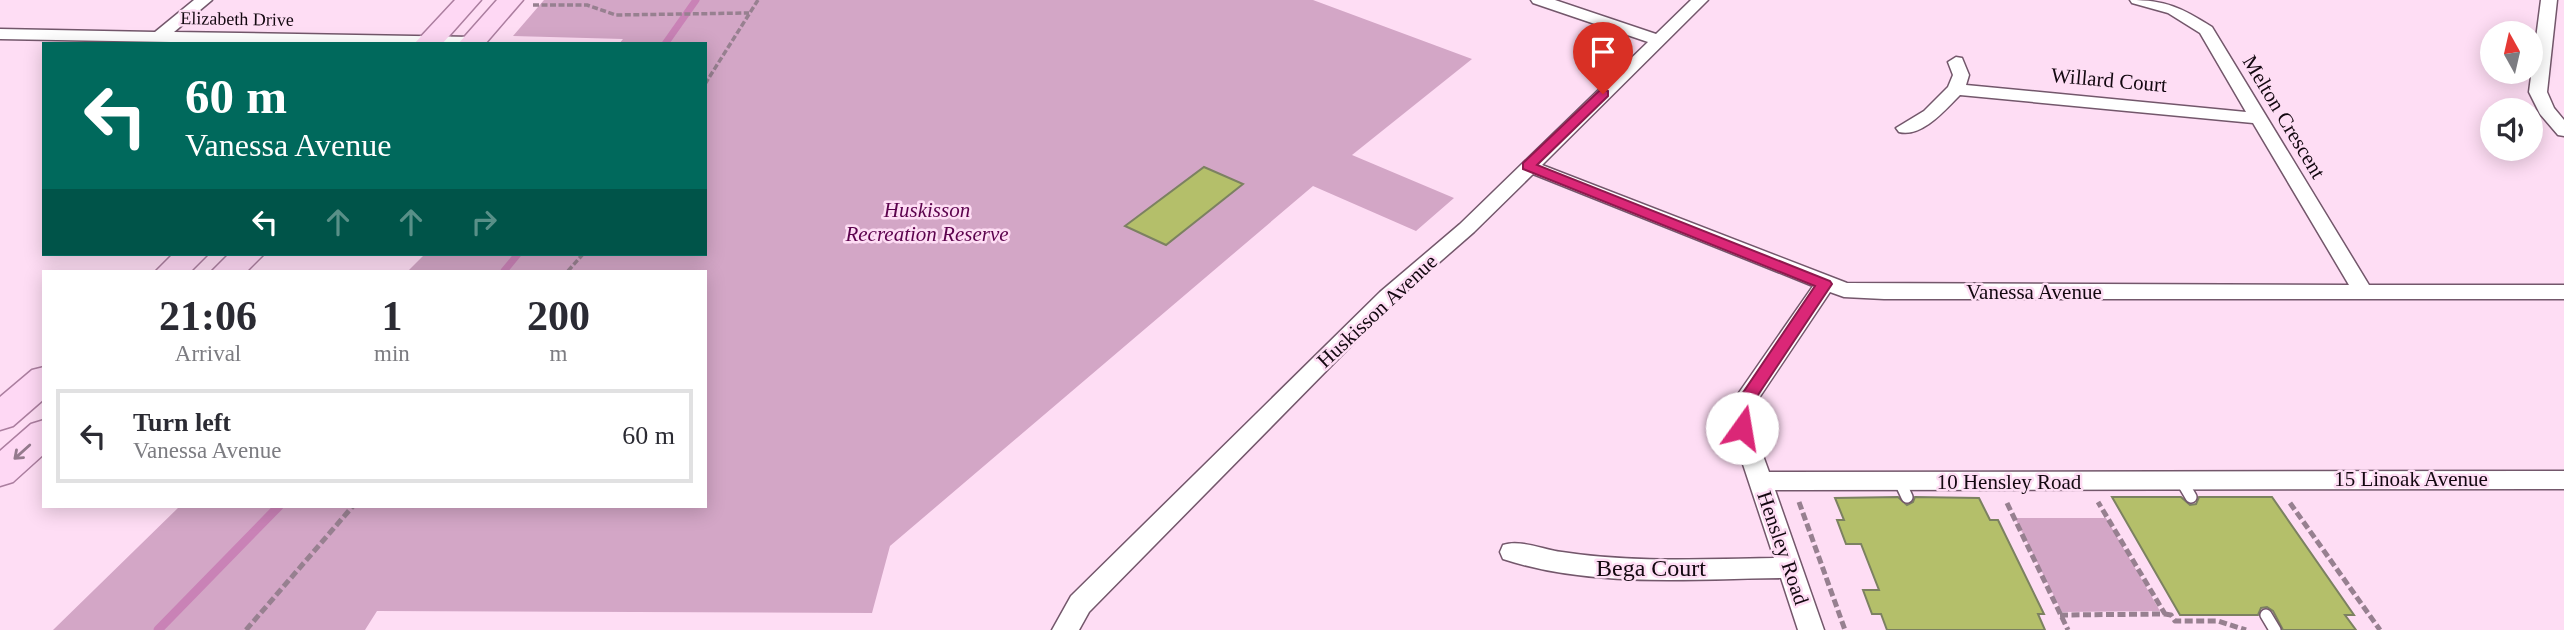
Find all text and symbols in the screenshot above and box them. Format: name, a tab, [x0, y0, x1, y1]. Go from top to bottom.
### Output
street label: Elizabeth Drive	[180, 8, 294, 30]
north arrow	[2480, 21, 2543, 84]
map controls	[2480, 21, 2543, 161]
pin	[1573, 22, 1633, 94]
icon: arrive	[1584, 33, 1622, 71]
street label: Melton Crescent	[2238, 51, 2330, 183]
street label: Willard Court	[2050, 63, 2168, 97]
text: 60 m	[185, 69, 287, 124]
icon: left	[70, 70, 161, 161]
button: sound	[2480, 98, 2543, 161]
text: Vanessa Avenue	[185, 127, 391, 163]
park label: Huskisson Recreation Reserve	[844, 198, 1009, 246]
icon: left	[246, 203, 284, 241]
icon: ahead	[319, 203, 357, 241]
icon: ahead	[392, 203, 430, 241]
icon: right	[465, 203, 503, 241]
street label: Huskisson Avenue	[1312, 249, 1442, 373]
street label: Vanessa Avenue	[1966, 280, 2102, 304]
text: 21:06	[159, 293, 257, 339]
text: 1	[381, 293, 402, 339]
text: 200	[527, 293, 590, 339]
text: Arrival	[175, 341, 241, 366]
text: min	[374, 341, 410, 366]
text: m	[549, 341, 567, 366]
position arrow	[1705, 391, 1779, 465]
text: Turn left	[133, 408, 231, 437]
icon: left	[74, 417, 112, 455]
text: 60 m	[622, 421, 675, 450]
text: Vanessa Avenue	[133, 438, 281, 463]
one-way arrow	[14, 444, 31, 461]
street label: 15 Linoak Avenue	[2334, 467, 2488, 491]
street label: 10 Hensley Road	[1937, 470, 2082, 494]
street label: Hensley Road	[1752, 488, 1814, 608]
street label: Bega Court	[1596, 555, 1706, 581]

